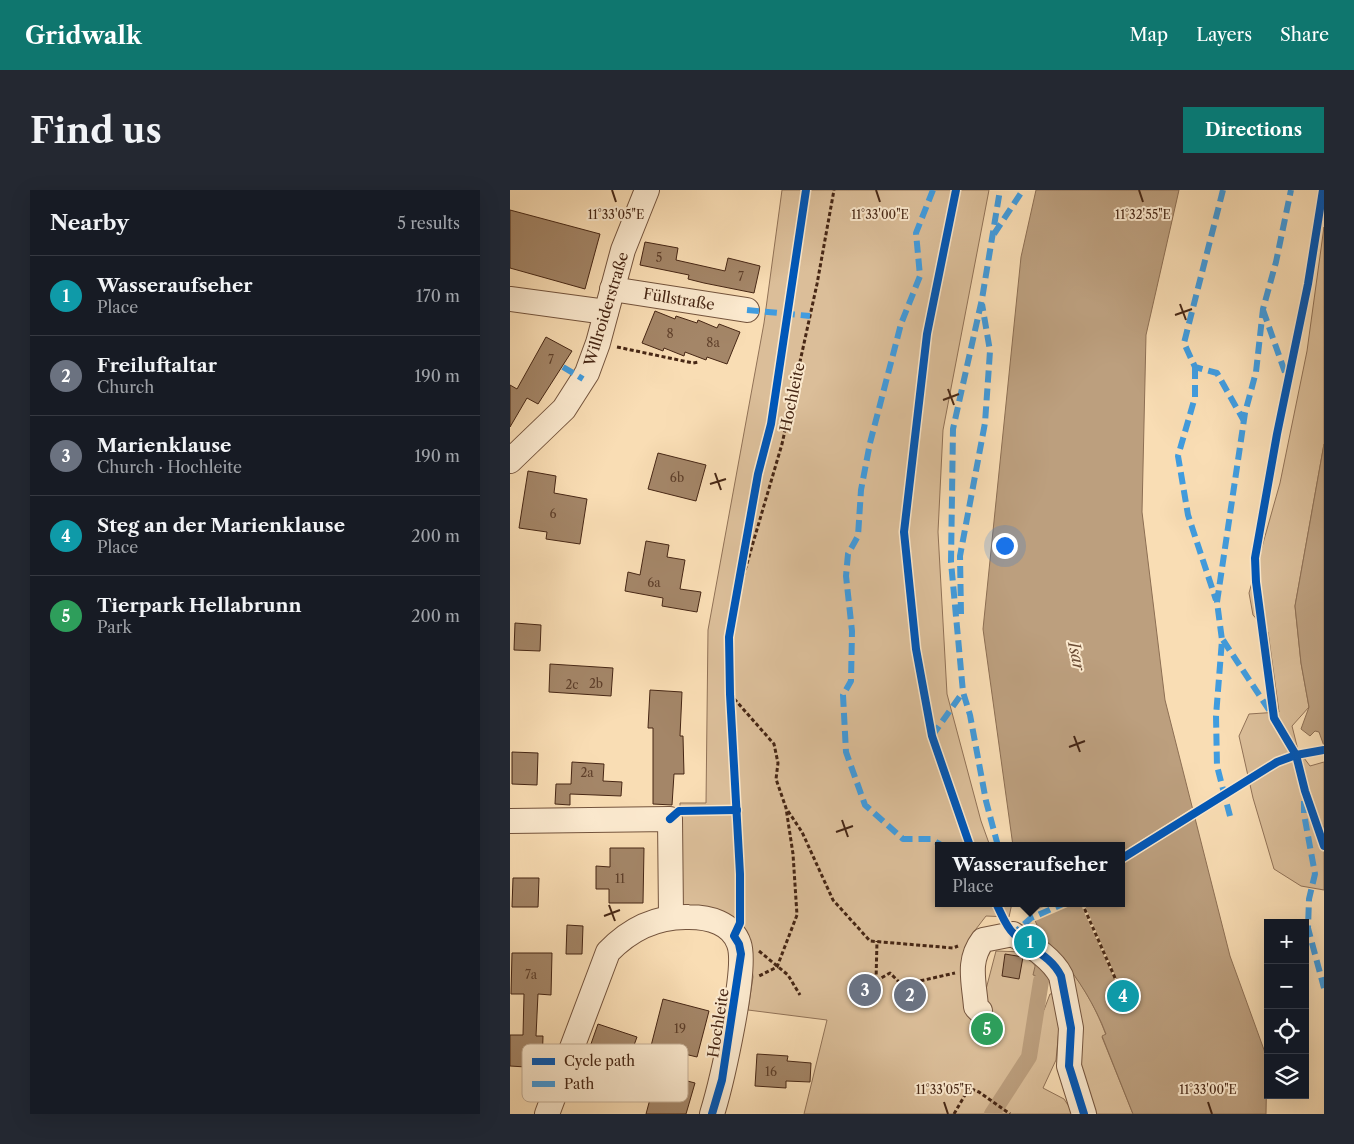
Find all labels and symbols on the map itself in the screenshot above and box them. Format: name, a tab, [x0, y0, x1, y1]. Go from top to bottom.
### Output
text: 11°33'05"E	[588, 207, 644, 222]
text: 11°33'00"E	[851, 207, 909, 222]
text: 11°32'55"E	[1115, 207, 1171, 222]
street label: Willroiderstraße	[579, 250, 632, 369]
house number: 5	[656, 250, 662, 265]
house number: 7	[738, 269, 744, 284]
street label: Füllstraße	[642, 284, 716, 314]
house number: 8	[666, 326, 674, 341]
house number: 8a	[706, 335, 720, 350]
house number: 7	[548, 352, 554, 367]
street label: Hochleite	[775, 361, 809, 433]
house number: 6b	[670, 470, 684, 485]
house number: 6	[549, 506, 557, 521]
your location	[992, 533, 1018, 559]
house number: 6a	[647, 575, 661, 590]
water label: Isar	[1064, 638, 1090, 674]
house number: 2b	[589, 676, 603, 691]
house number: 2c	[565, 677, 579, 692]
house number: 2a	[580, 765, 594, 780]
house number: 11	[615, 871, 625, 886]
pin: 1	[1014, 923, 1046, 961]
house number: 7a	[525, 967, 538, 982]
pin: 3	[849, 971, 881, 1009]
pin: 2	[894, 976, 926, 1014]
pin: 4	[1107, 977, 1139, 1015]
street label: Hochleite	[703, 987, 733, 1059]
pin: 5	[971, 1010, 1003, 1048]
house number: 19	[674, 1021, 686, 1036]
legend	[522, 1044, 688, 1102]
text: Cycle path	[564, 1052, 635, 1070]
house number: 16	[765, 1064, 777, 1079]
text: Path	[564, 1075, 594, 1093]
text: 11°33'05"E	[916, 1082, 972, 1097]
text: 11°33'00"E	[1179, 1082, 1237, 1097]

